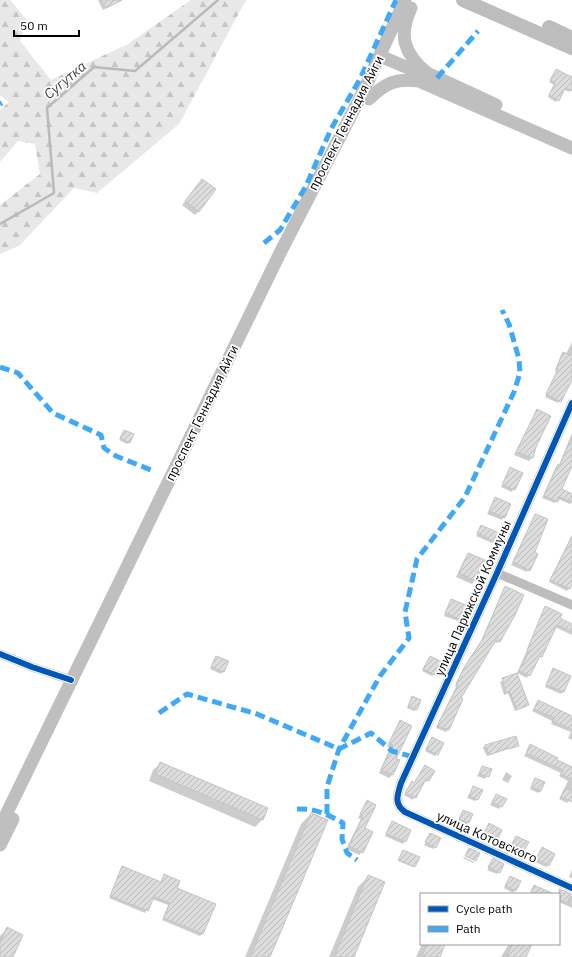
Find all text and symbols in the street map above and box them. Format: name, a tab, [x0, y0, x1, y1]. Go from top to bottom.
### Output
scale bar	[14, 12, 79, 38]
text: 50 m	[20, 18, 48, 33]
street label: проспект Геннадия Айги	[305, 53, 387, 193]
water label: Сугутка	[40, 57, 90, 103]
street label: проспект Геннадия Айги	[162, 342, 242, 484]
street label: улица Парижской Коммуны	[431, 517, 515, 679]
street label: улица Котовского	[434, 807, 540, 867]
legend	[420, 893, 560, 945]
text: Cycle path	[456, 901, 513, 916]
text: Path	[456, 921, 481, 936]

